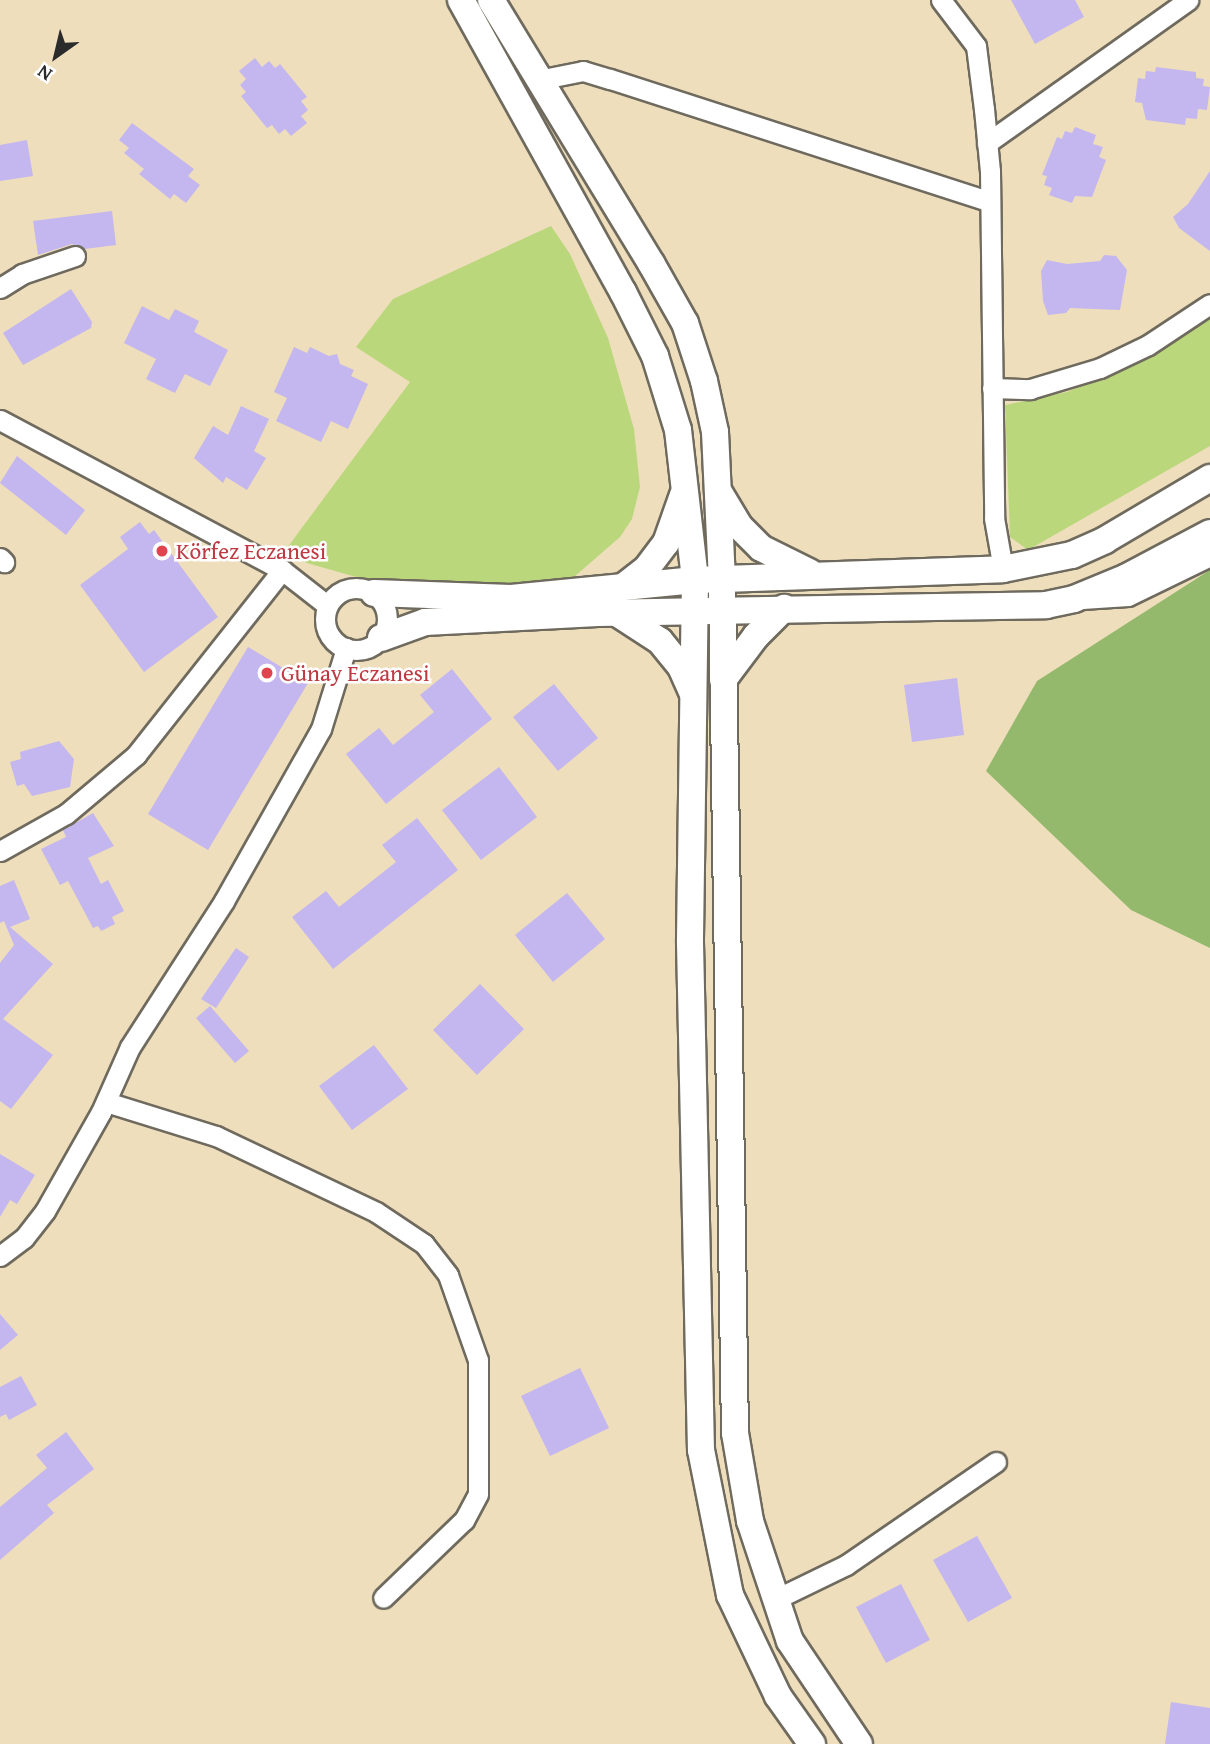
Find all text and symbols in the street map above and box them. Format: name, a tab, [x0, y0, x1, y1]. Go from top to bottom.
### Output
north arrow	[21, 21, 91, 91]
text: N	[31, 58, 57, 89]
place label: Körfez Eczanesi	[176, 537, 326, 565]
marker: Körfez Eczanesi	[154, 543, 170, 559]
place label: Günay Eczanesi	[281, 659, 429, 687]
marker: Günay Eczanesi	[259, 665, 275, 681]

